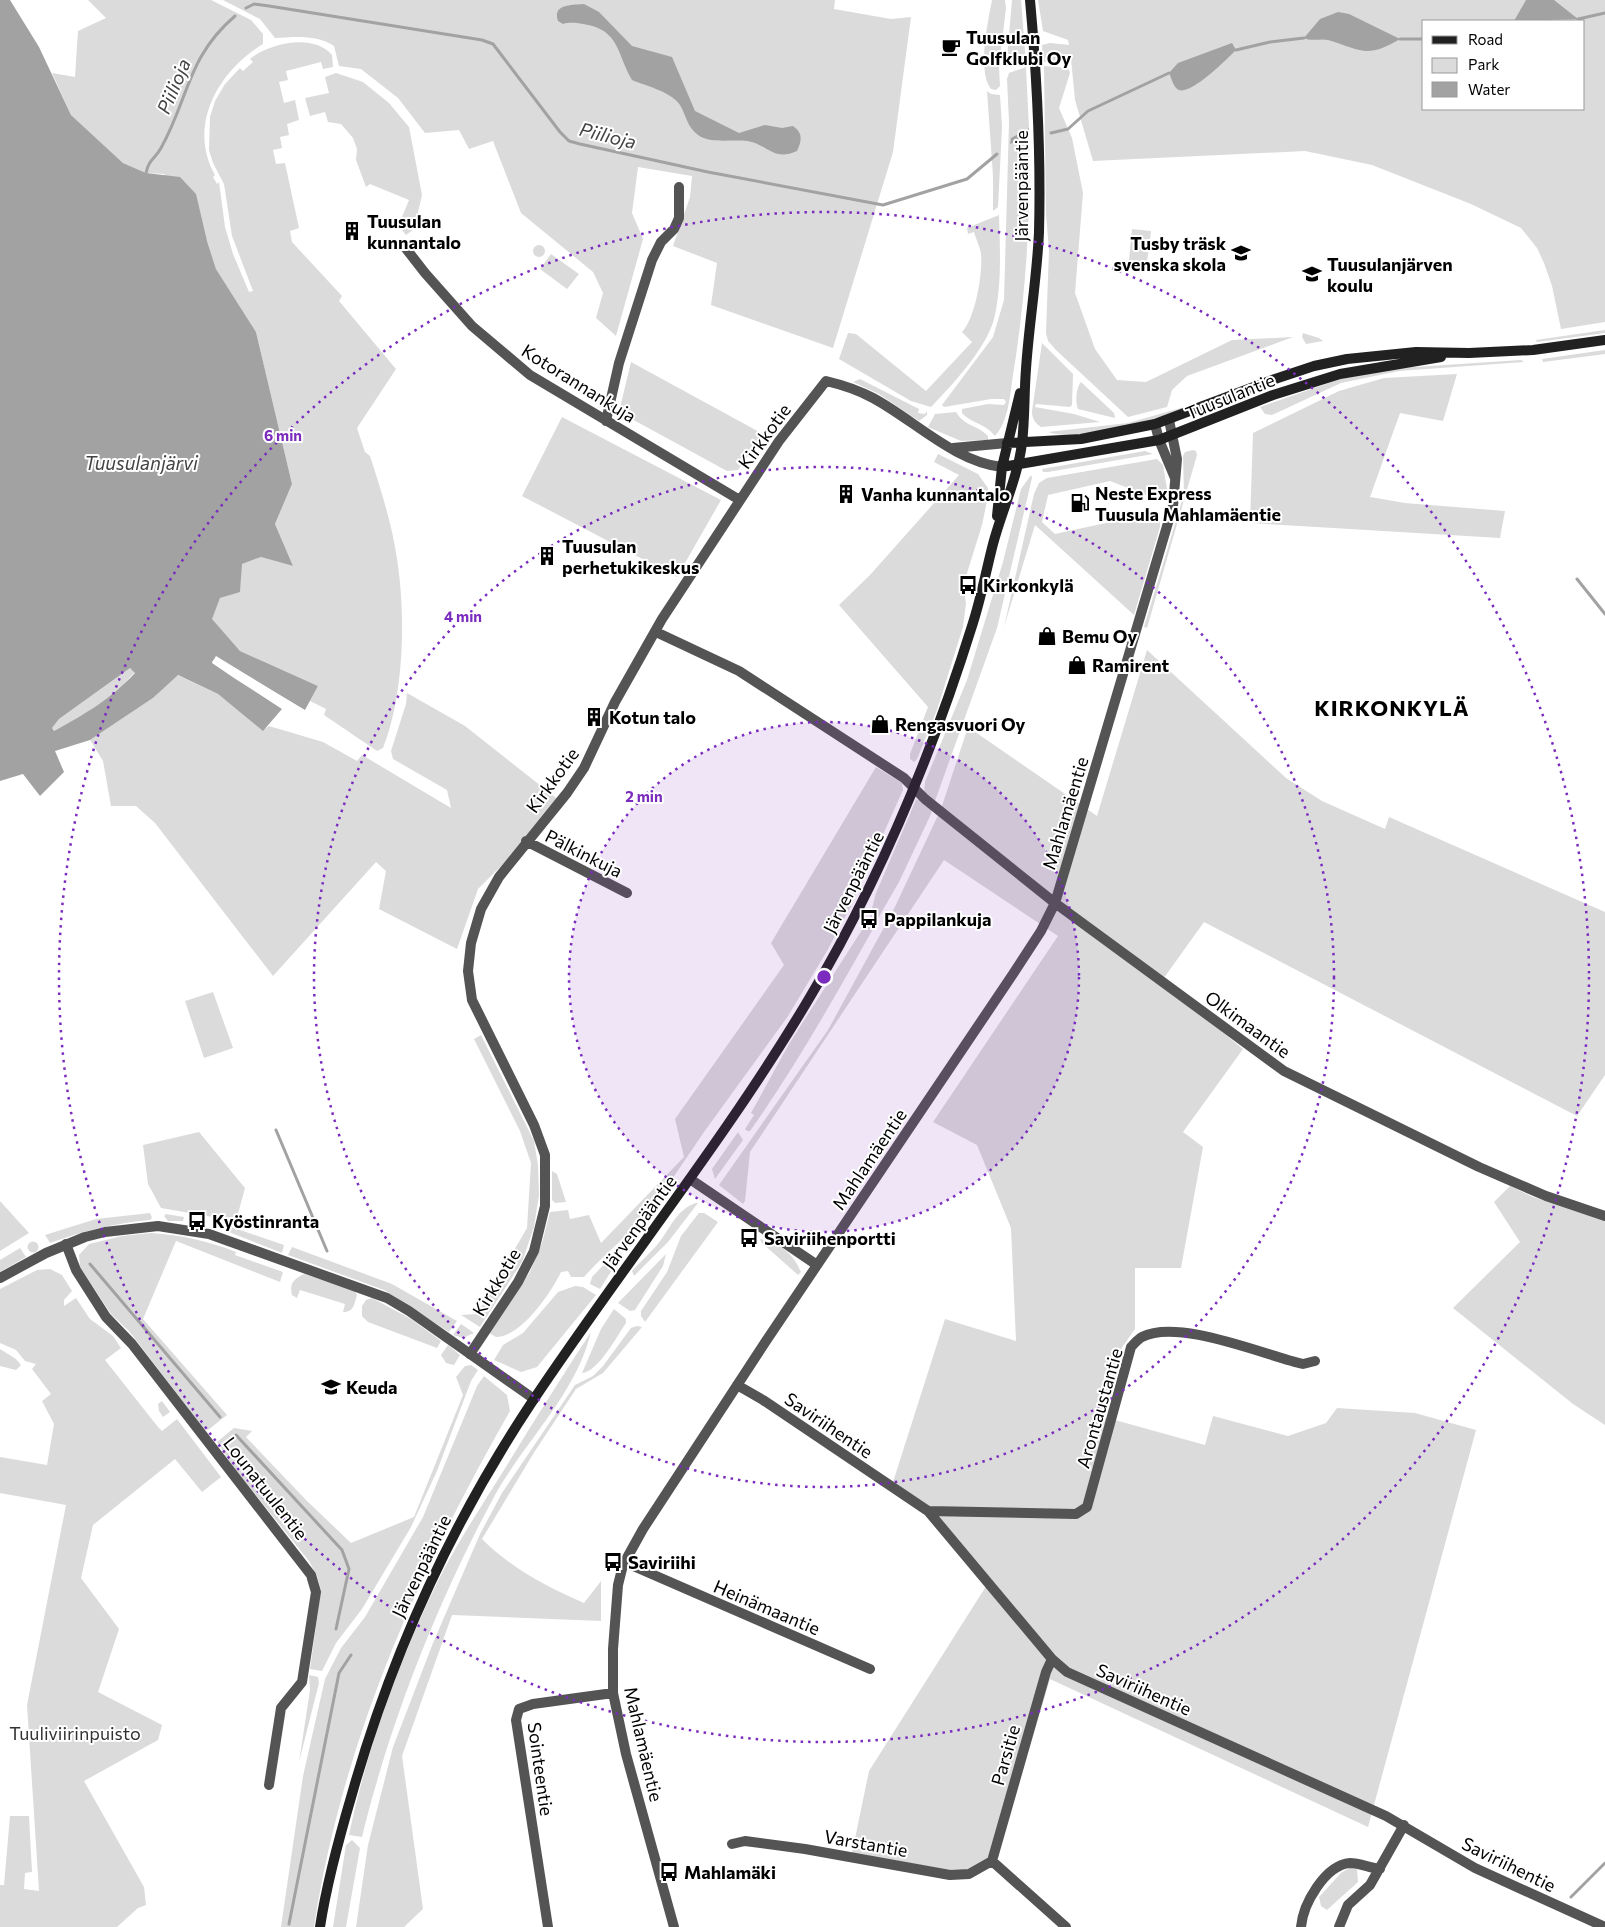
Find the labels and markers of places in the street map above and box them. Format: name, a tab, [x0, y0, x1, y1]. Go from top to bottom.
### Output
place label: Tuusulan Golfklubi Oy	[966, 26, 1071, 69]
cafe icon: Tuusulan Golfklubi Oy	[940, 36, 962, 58]
place label: Tuusulan kunnantalo	[367, 210, 461, 253]
building icon: Tuusulan kunnantalo	[341, 220, 363, 242]
place label: Tusby träsk svenska skola	[1113, 232, 1227, 275]
school or university icon: Tusby träsk svenska skola	[1230, 242, 1252, 264]
place label: Tuusulanjärven koulu	[1327, 253, 1453, 296]
school or university icon: Tuusulanjärven koulu	[1301, 263, 1323, 285]
place label: Neste Express Tuusula Mahlamäentie	[1095, 482, 1281, 525]
building icon: Vanha kunnantalo	[835, 483, 857, 505]
place label: Vanha kunnantalo	[861, 483, 1010, 505]
fuel station icon: Neste Express Tuusula Mahlamäentie	[1069, 492, 1091, 514]
place label: Tuusulan perhetukikeskus	[562, 535, 699, 578]
building icon: Tuusulan perhetukikeskus	[536, 545, 558, 567]
bus stop icon: Kirkonkylä	[957, 574, 979, 596]
place label: Kirkonkylä	[983, 574, 1074, 596]
shop icon: Bemu Oy	[1036, 625, 1058, 647]
place label: Bemu Oy	[1062, 625, 1137, 647]
shop icon: Ramirent	[1066, 654, 1088, 676]
place label: Ramirent	[1092, 654, 1170, 676]
building icon: Kotun talo	[583, 706, 605, 728]
place label: Kotun talo	[609, 706, 696, 728]
shop icon: Rengasvuori Oy	[869, 713, 891, 735]
place label: Rengasvuori Oy	[895, 713, 1026, 735]
bus stop icon: Pappilankuja	[858, 908, 880, 930]
place label: Pappilankuja	[884, 908, 991, 930]
centre of rings	[815, 968, 833, 986]
bus stop icon: Kyöstinranta	[186, 1210, 208, 1232]
place label: Kyöstinranta	[212, 1210, 319, 1232]
bus stop icon: Saviriihenportti	[738, 1227, 760, 1249]
place label: Saviriihenportti	[764, 1227, 896, 1249]
school or university icon: Keuda	[320, 1376, 342, 1398]
place label: Keuda	[346, 1376, 398, 1398]
bus stop icon: Saviriihi	[602, 1551, 624, 1573]
place label: Saviriihi	[628, 1551, 696, 1573]
bus stop icon: Mahlamäki	[658, 1861, 680, 1883]
place label: Mahlamäki	[684, 1861, 776, 1883]

